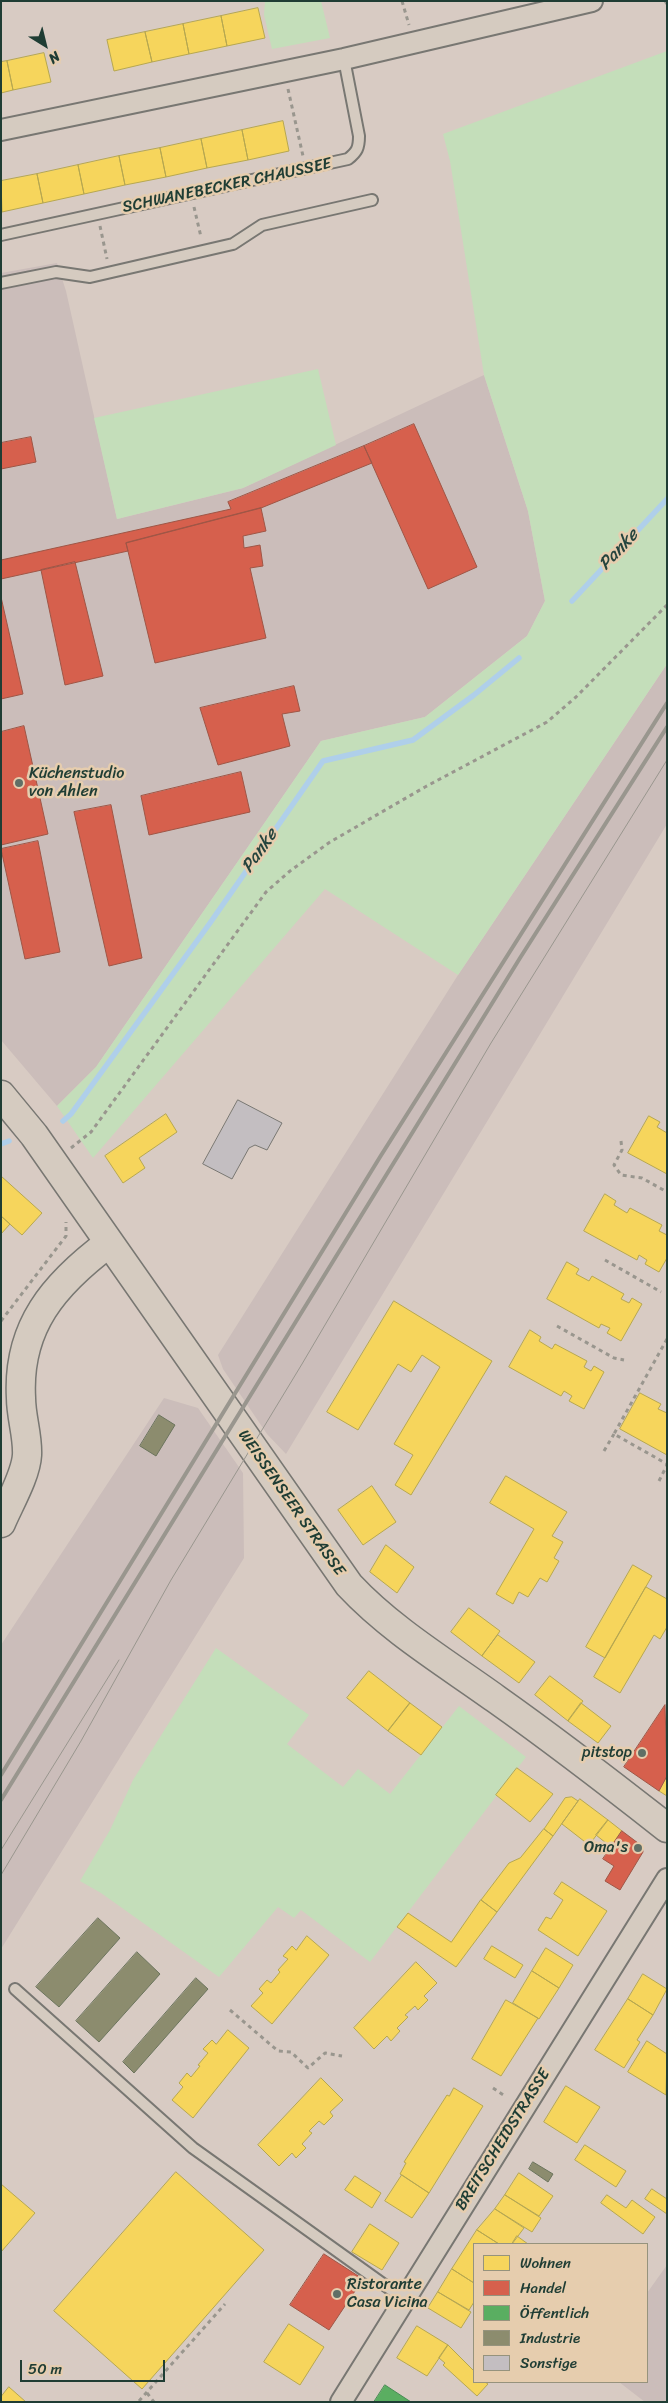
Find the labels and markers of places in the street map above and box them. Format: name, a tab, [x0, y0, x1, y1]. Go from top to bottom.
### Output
place label: Küchenstudio von Ahlen	[29, 764, 124, 802]
marker: Küchenstudio von Ahlen	[13, 777, 25, 789]
place label: pitstop	[582, 1743, 632, 1763]
marker: pitstop	[636, 1747, 648, 1759]
place label: Oma's	[584, 1838, 628, 1858]
marker: Oma's	[632, 1842, 644, 1854]
place label: Ristorante Casa Vicina	[347, 2275, 428, 2313]
marker: Ristorante Casa Vicina	[331, 2288, 343, 2300]

